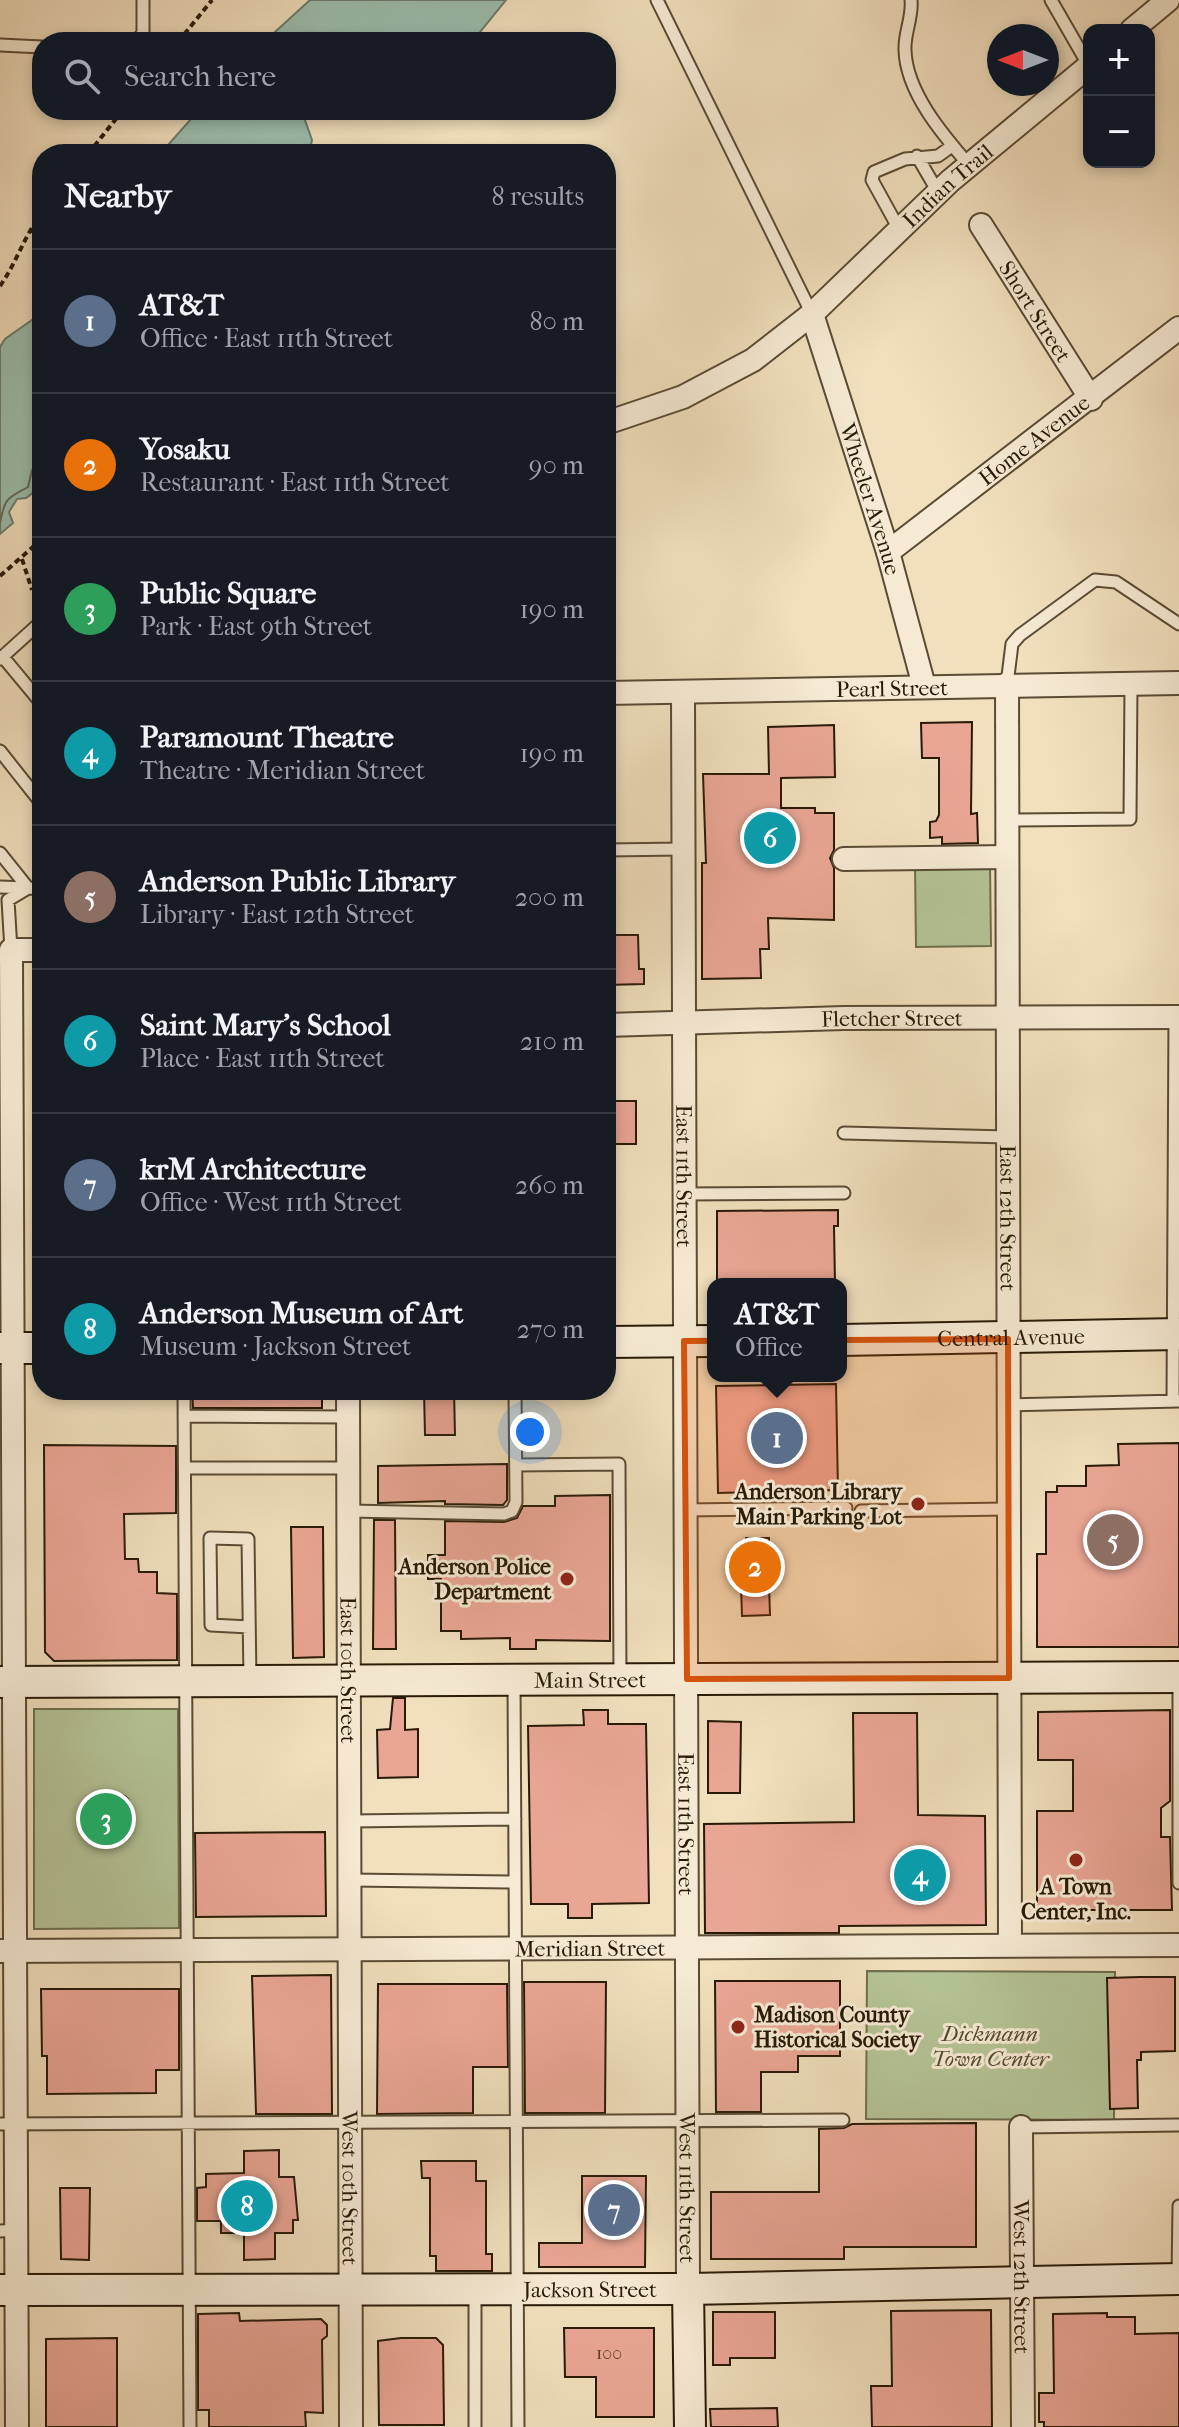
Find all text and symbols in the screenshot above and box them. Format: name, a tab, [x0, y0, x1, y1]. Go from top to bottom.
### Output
north arrow	[987, 24, 1059, 96]
map controls	[1083, 24, 1155, 168]
button: +	[1083, 24, 1155, 96]
search box	[32, 32, 616, 120]
icon: search	[60, 54, 104, 98]
text: Search here	[124, 59, 276, 94]
button: −	[1083, 96, 1155, 168]
street label: Indian Trail	[897, 139, 999, 234]
text: Nearby	[64, 176, 171, 216]
text: 8 results	[491, 181, 584, 212]
street label: Short Street	[993, 256, 1076, 367]
text: AT&T	[140, 288, 224, 323]
text: 1	[85, 306, 95, 337]
text: 80 m	[529, 306, 584, 337]
text: Office · East 11th Street	[140, 323, 393, 354]
street label: Home Avenue	[974, 390, 1095, 491]
street label: Wheeler Avenue	[833, 419, 906, 578]
text: Yosaku	[140, 432, 230, 467]
text: 2	[83, 450, 97, 481]
text: 90 m	[529, 450, 584, 481]
text: Restaurant · East 11th Street	[140, 467, 450, 498]
text: Public Square	[140, 576, 316, 611]
text: 3	[85, 594, 95, 625]
text: 190 m	[520, 594, 584, 625]
text: Park · East 9th Street	[140, 611, 372, 642]
street label: Pearl Street	[836, 675, 948, 703]
text: Paramount Theatre	[140, 720, 394, 755]
text: 4	[82, 738, 98, 769]
text: 190 m	[520, 738, 584, 769]
text: Theatre · Meridian Street	[140, 755, 425, 786]
pin: 6	[744, 808, 796, 868]
text: Anderson Public Library	[140, 864, 455, 899]
text: 5	[84, 882, 96, 913]
text: 200 m	[515, 882, 584, 913]
text: Library · East 12th Street	[140, 899, 414, 930]
street label: Fletcher Street	[821, 1006, 963, 1033]
text: Saint Mary's School	[140, 1008, 391, 1043]
text: 6	[83, 1026, 97, 1057]
text: 210 m	[520, 1026, 584, 1057]
text: Place · East 11th Street	[140, 1043, 385, 1074]
street label: East 11th Street	[670, 1104, 697, 1248]
street label: East 12th Street	[994, 1145, 1020, 1291]
text: krM Architecture	[140, 1152, 366, 1187]
text: 7	[84, 1170, 96, 1201]
text: 260 m	[515, 1170, 584, 1201]
text: Office · West 11th Street	[140, 1187, 402, 1218]
popup	[707, 1278, 847, 1382]
text: Anderson Museum of Art	[140, 1296, 463, 1331]
text: AT&T	[735, 1297, 819, 1332]
text: 8	[83, 1314, 97, 1345]
text: 270 m	[517, 1314, 584, 1345]
street label: Central Avenue	[937, 1324, 1085, 1352]
text: Museum · Jackson Street	[140, 1331, 411, 1362]
text: Office	[735, 1332, 803, 1363]
pin: 1	[751, 1408, 803, 1468]
your location	[510, 1412, 550, 1452]
place label: Anderson Library Main Parking Lot	[733, 1479, 903, 1530]
marker: Anderson Library Main Parking Lot	[909, 1495, 927, 1513]
pin: 5	[1087, 1510, 1139, 1570]
pin: 2	[729, 1537, 781, 1597]
place label: Anderson Police Department	[396, 1554, 552, 1605]
marker: Anderson Police Department	[558, 1570, 576, 1588]
street label: East 10th Street	[335, 1596, 361, 1744]
street label: Main Street	[534, 1667, 646, 1694]
street label: East 11th Street	[672, 1752, 699, 1896]
pin: 3	[80, 1789, 132, 1849]
pin: 4	[894, 1845, 946, 1905]
marker: A Town Center, Inc.	[1067, 1851, 1085, 1869]
place label: A Town Center, Inc.	[1021, 1874, 1131, 1925]
street label: Meridian Street	[515, 1936, 666, 1962]
place label: Madison County Historical Society	[753, 2002, 922, 2053]
marker: Madison County Historical Society	[729, 2018, 747, 2036]
park label: Dickmann Town Center	[931, 2021, 1051, 2072]
street label: West 10th Street	[336, 2110, 363, 2266]
street label: West 11th Street	[673, 2112, 700, 2263]
pin: 8	[221, 2176, 273, 2236]
pin: 7	[588, 2180, 640, 2240]
street label: West 12th Street	[1007, 2199, 1035, 2354]
street label: Jackson Street	[521, 2277, 657, 2303]
house number: 100	[596, 2343, 622, 2364]

